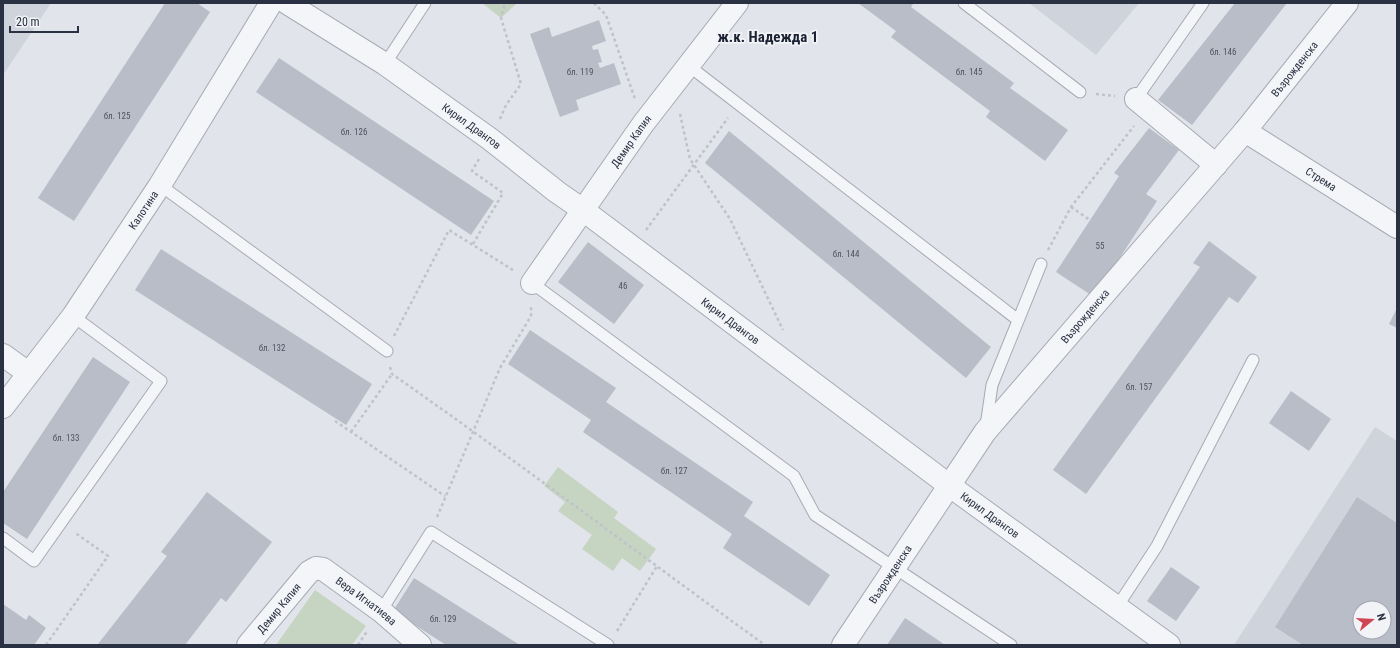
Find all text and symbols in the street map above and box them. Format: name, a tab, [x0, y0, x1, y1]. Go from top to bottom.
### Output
scale bar	[10, 8, 78, 34]
text: 20 m	[16, 15, 40, 29]
district label: ж.к. Надежда 1	[718, 28, 818, 46]
street label: Възрожденска	[1269, 39, 1321, 100]
house number: бл. 146	[1210, 47, 1236, 57]
house number: бл. 119	[567, 67, 593, 77]
house number: бл. 145	[956, 67, 983, 77]
street label: Кирил Дрангов	[439, 101, 503, 152]
house number: бл. 125	[104, 111, 131, 121]
street label: Демир Капия	[609, 113, 654, 170]
house number: бл. 126	[341, 127, 367, 137]
street label: Стрема	[1303, 165, 1339, 194]
street label: Калотина	[126, 189, 161, 232]
house number: 55	[1096, 241, 1105, 251]
house number: бл. 144	[833, 249, 860, 259]
house number: 46	[619, 281, 627, 291]
street label: Възрожденска	[1058, 287, 1112, 346]
street label: Кирил Дрангов	[698, 295, 762, 347]
house number: бл. 132	[259, 343, 286, 353]
house number: бл. 157	[1126, 382, 1153, 392]
house number: бл. 133	[53, 433, 79, 443]
house number: бл. 127	[661, 466, 688, 476]
street label: Кирил Дрангов	[958, 490, 1022, 541]
street label: Възрожденска	[866, 543, 915, 606]
street label: Вера Игнатиева	[333, 574, 399, 628]
street label: Демир Капия	[255, 581, 304, 636]
north arrow	[1352, 600, 1392, 640]
text: N	[1374, 612, 1388, 623]
house number: бл. 129	[430, 614, 456, 624]

